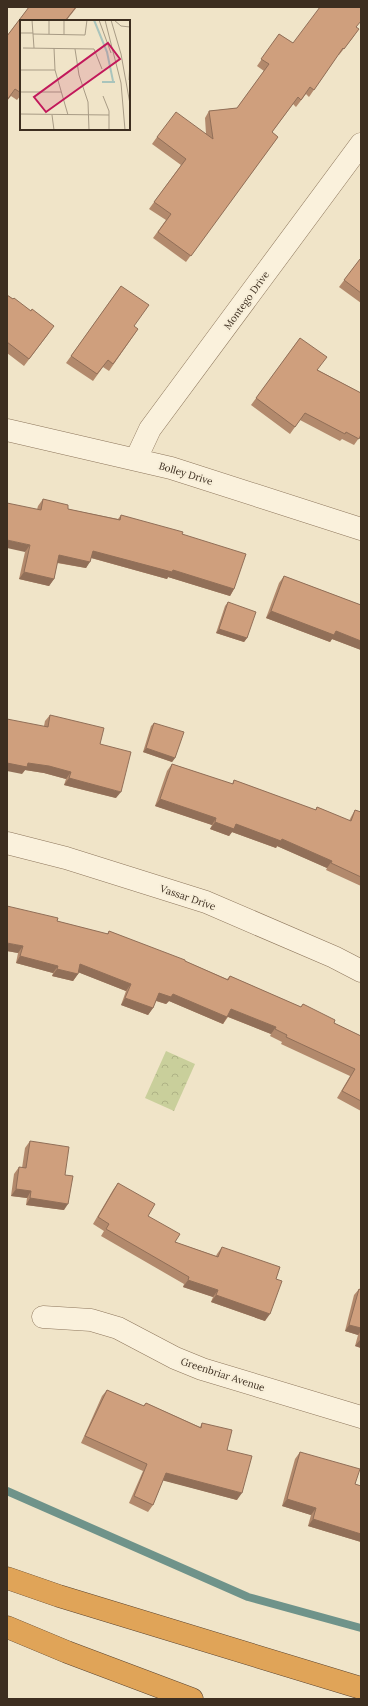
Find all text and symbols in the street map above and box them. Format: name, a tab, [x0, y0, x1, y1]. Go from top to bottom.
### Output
inset map	[20, 20, 130, 130]
street label: Montego Drive	[221, 268, 272, 332]
street label: Bolley Drive	[157, 459, 215, 488]
street label: Vassar Drive	[157, 882, 218, 913]
street label: Greenbriar Avenue	[179, 1355, 267, 1394]

